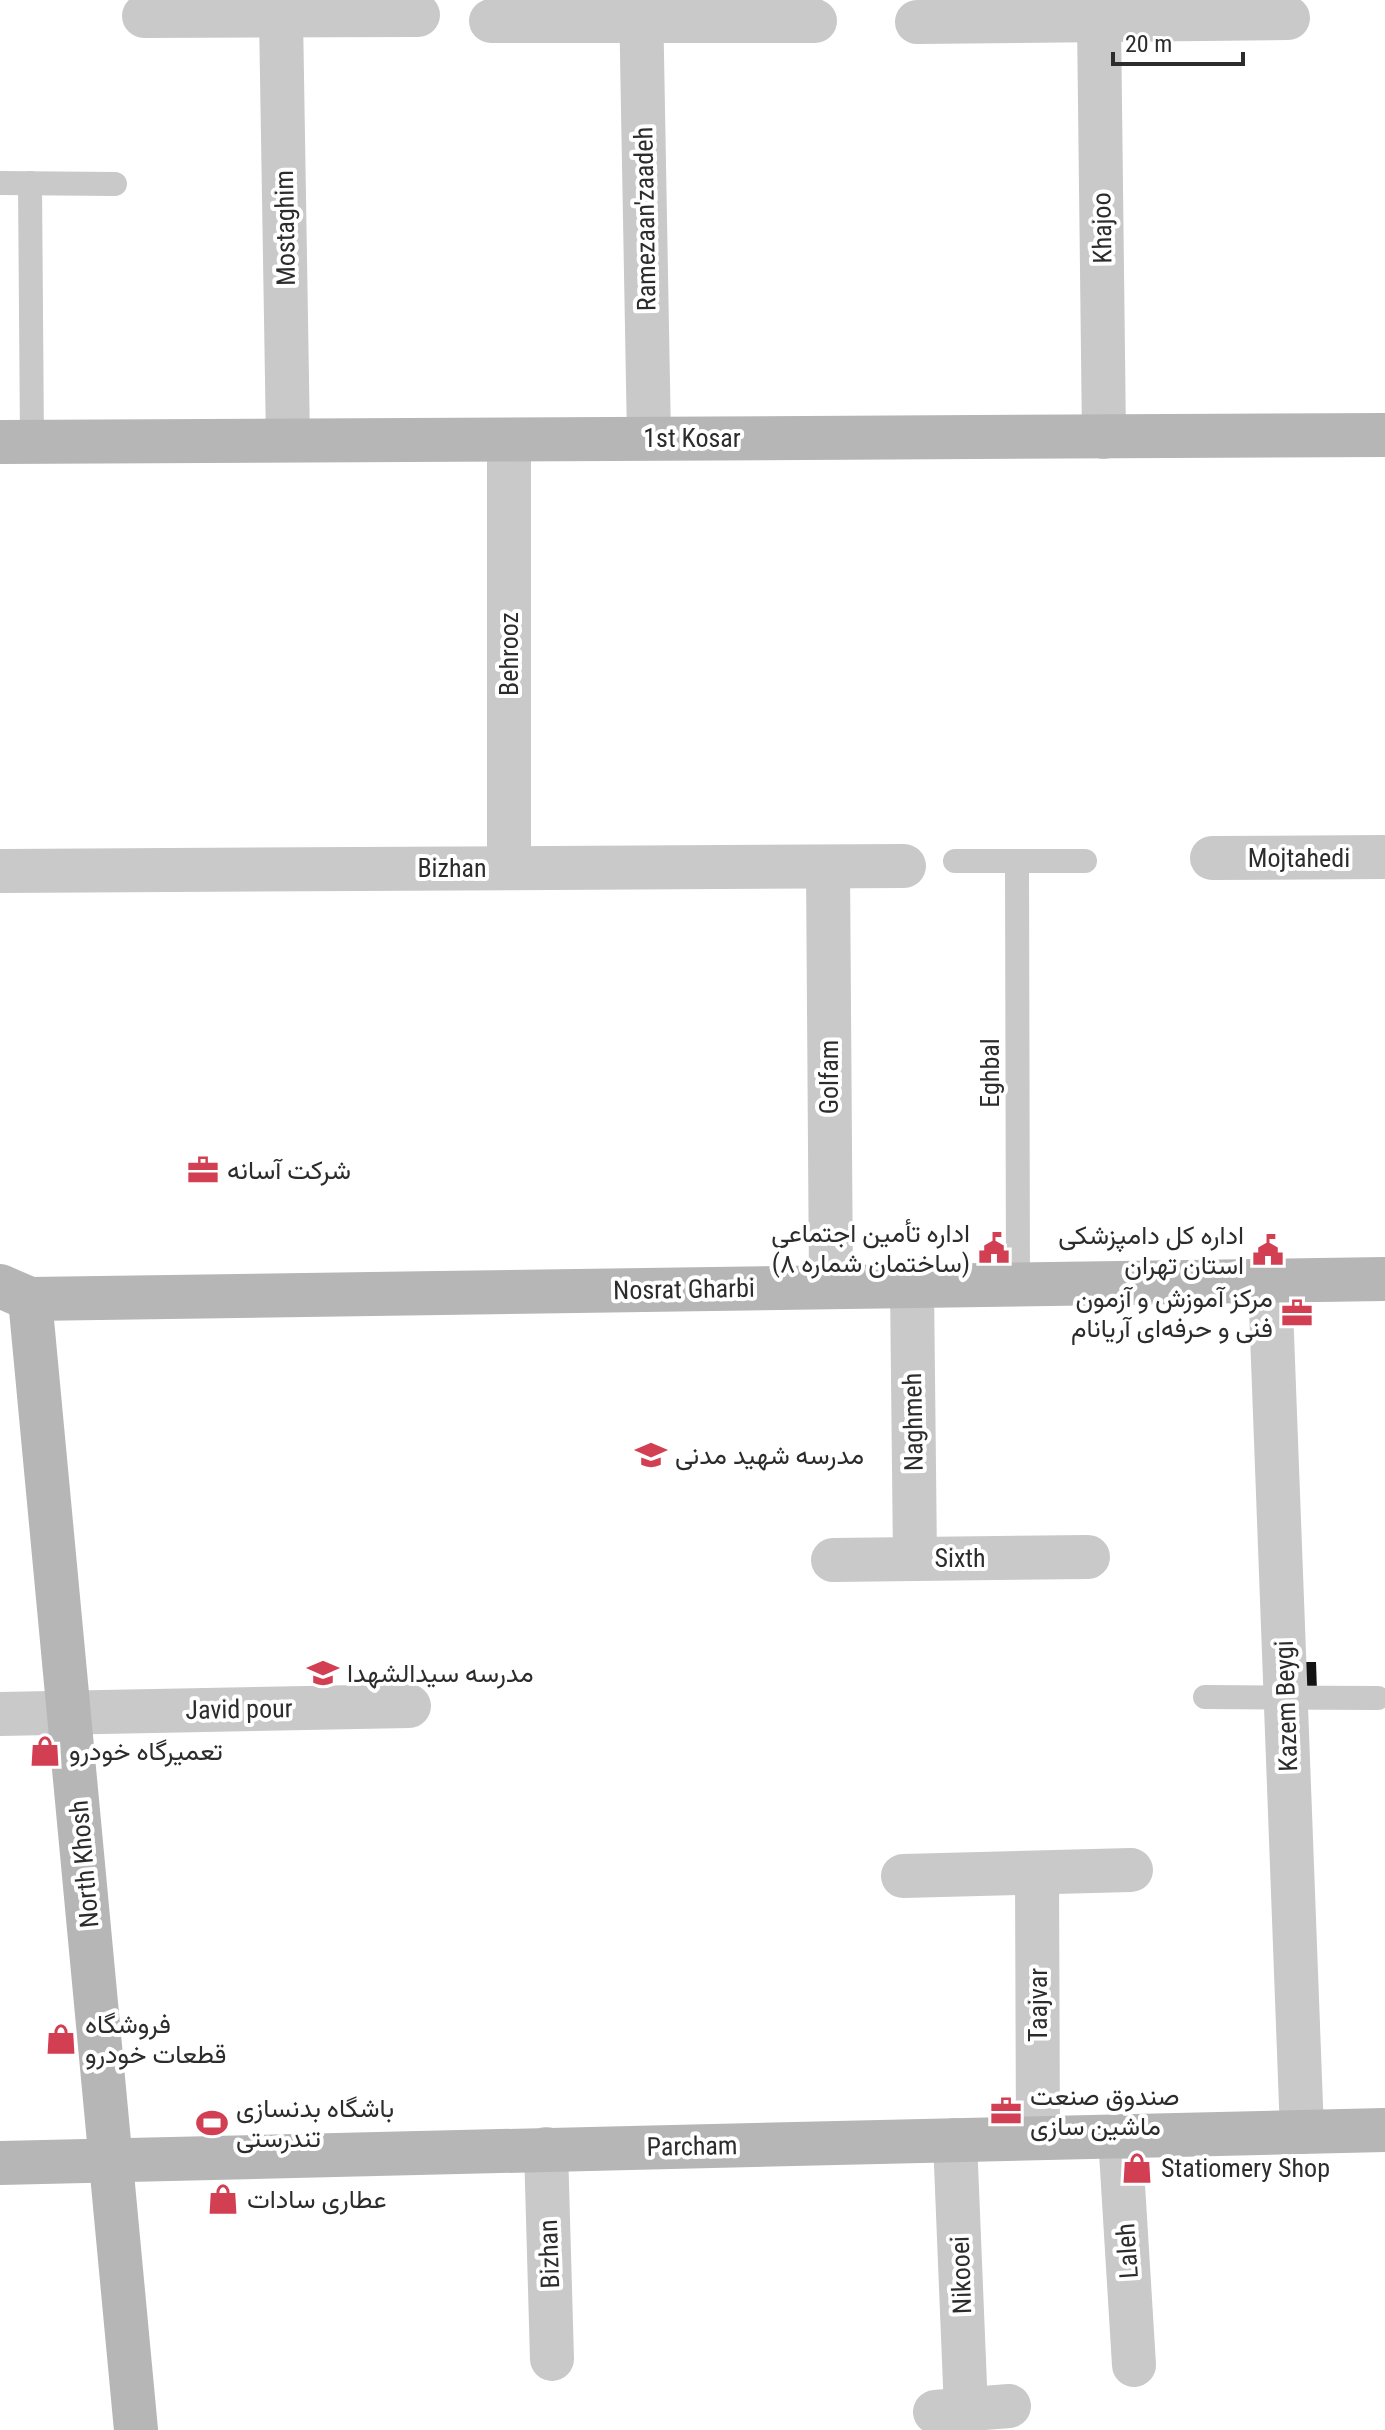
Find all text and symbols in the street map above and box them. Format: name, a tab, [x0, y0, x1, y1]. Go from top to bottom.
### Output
scale bar	[1113, 16, 1243, 66]
text: 20 m	[1125, 30, 1172, 58]
street label: Ramezaan'zaadeh	[628, 127, 662, 311]
street label: Mostaghim	[269, 170, 301, 286]
street label: Khajoo	[1086, 192, 1118, 264]
street label: 1st Kosar	[643, 423, 741, 453]
street label: Behrooz	[494, 612, 524, 696]
street label: Mojtahedi	[1248, 843, 1350, 873]
street label: Bizhan	[417, 853, 487, 883]
street label: Eghbal	[975, 1038, 1005, 1108]
street label: Golfam	[814, 1040, 844, 1114]
office icon: شرکت آسانه	[186, 1153, 220, 1187]
place label: شرکت آسانه	[227, 1155, 351, 1186]
place label: اداره تأمین اجتماعی (ساختمان شماره ۸)	[771, 1218, 970, 1279]
place label: اداره کل دامپزشکی استان تهران	[1058, 1220, 1244, 1281]
public building icon: اداره تأمین اجتماعی (ساختمان شماره ۸)	[977, 1231, 1011, 1265]
public building icon: اداره کل دامپزشکی استان تهران	[1251, 1233, 1285, 1267]
street label: Nosrat Gharbi	[613, 1273, 755, 1305]
place label: مرکز آموزش و آزمون فنی و حرفه‌ای آریانام	[1071, 1283, 1273, 1345]
office icon: مرکز آموزش و آزمون فنی و حرفه‌ای آریانام	[1280, 1296, 1314, 1330]
street label: Naghmeh	[897, 1373, 929, 1471]
school or university icon: مدرسه شهید مدنی	[634, 1438, 668, 1472]
place label: مدرسه شهید مدنی	[675, 1440, 864, 1471]
street label: Sixth	[934, 1543, 986, 1573]
street label: Kazem Beygi	[1269, 1640, 1303, 1772]
school or university icon: مدرسه سیدالشهدا	[306, 1656, 340, 1690]
place label: مدرسه سیدالشهدا	[347, 1658, 534, 1689]
street label: Javid pour	[185, 1693, 293, 1725]
shop icon: تعمیرگاه خودرو	[28, 1734, 62, 1768]
place label: تعمیرگاه خودرو	[69, 1736, 223, 1767]
street label: North Khosh	[63, 1799, 105, 1929]
street label: Taajvar	[1023, 1968, 1053, 2042]
place label: فروشگاه قطعات خودرو	[85, 2009, 226, 2070]
shop icon: فروشگاه قطعات خودرو	[44, 2022, 78, 2056]
place label: صندوق صنعت ماشین سازی	[1030, 2081, 1179, 2142]
place label: باشگاه بدنسازی تندرستی	[236, 2093, 394, 2154]
office icon: صندوق صنعت ماشین سازی	[989, 2094, 1023, 2128]
sports icon: باشگاه بدنسازی تندرستی	[195, 2106, 229, 2140]
street label: Parcham	[646, 2130, 738, 2162]
shop icon: Statiomery Shop	[1120, 2151, 1154, 2185]
place label: Statiomery Shop	[1161, 2153, 1330, 2183]
shop icon: عطاری سادات	[206, 2182, 240, 2216]
place label: عطاری سادات	[247, 2184, 387, 2215]
street label: Bizhan	[533, 2219, 565, 2289]
street label: Laleh	[1110, 2222, 1144, 2280]
street label: Nikooei	[945, 2235, 977, 2315]

